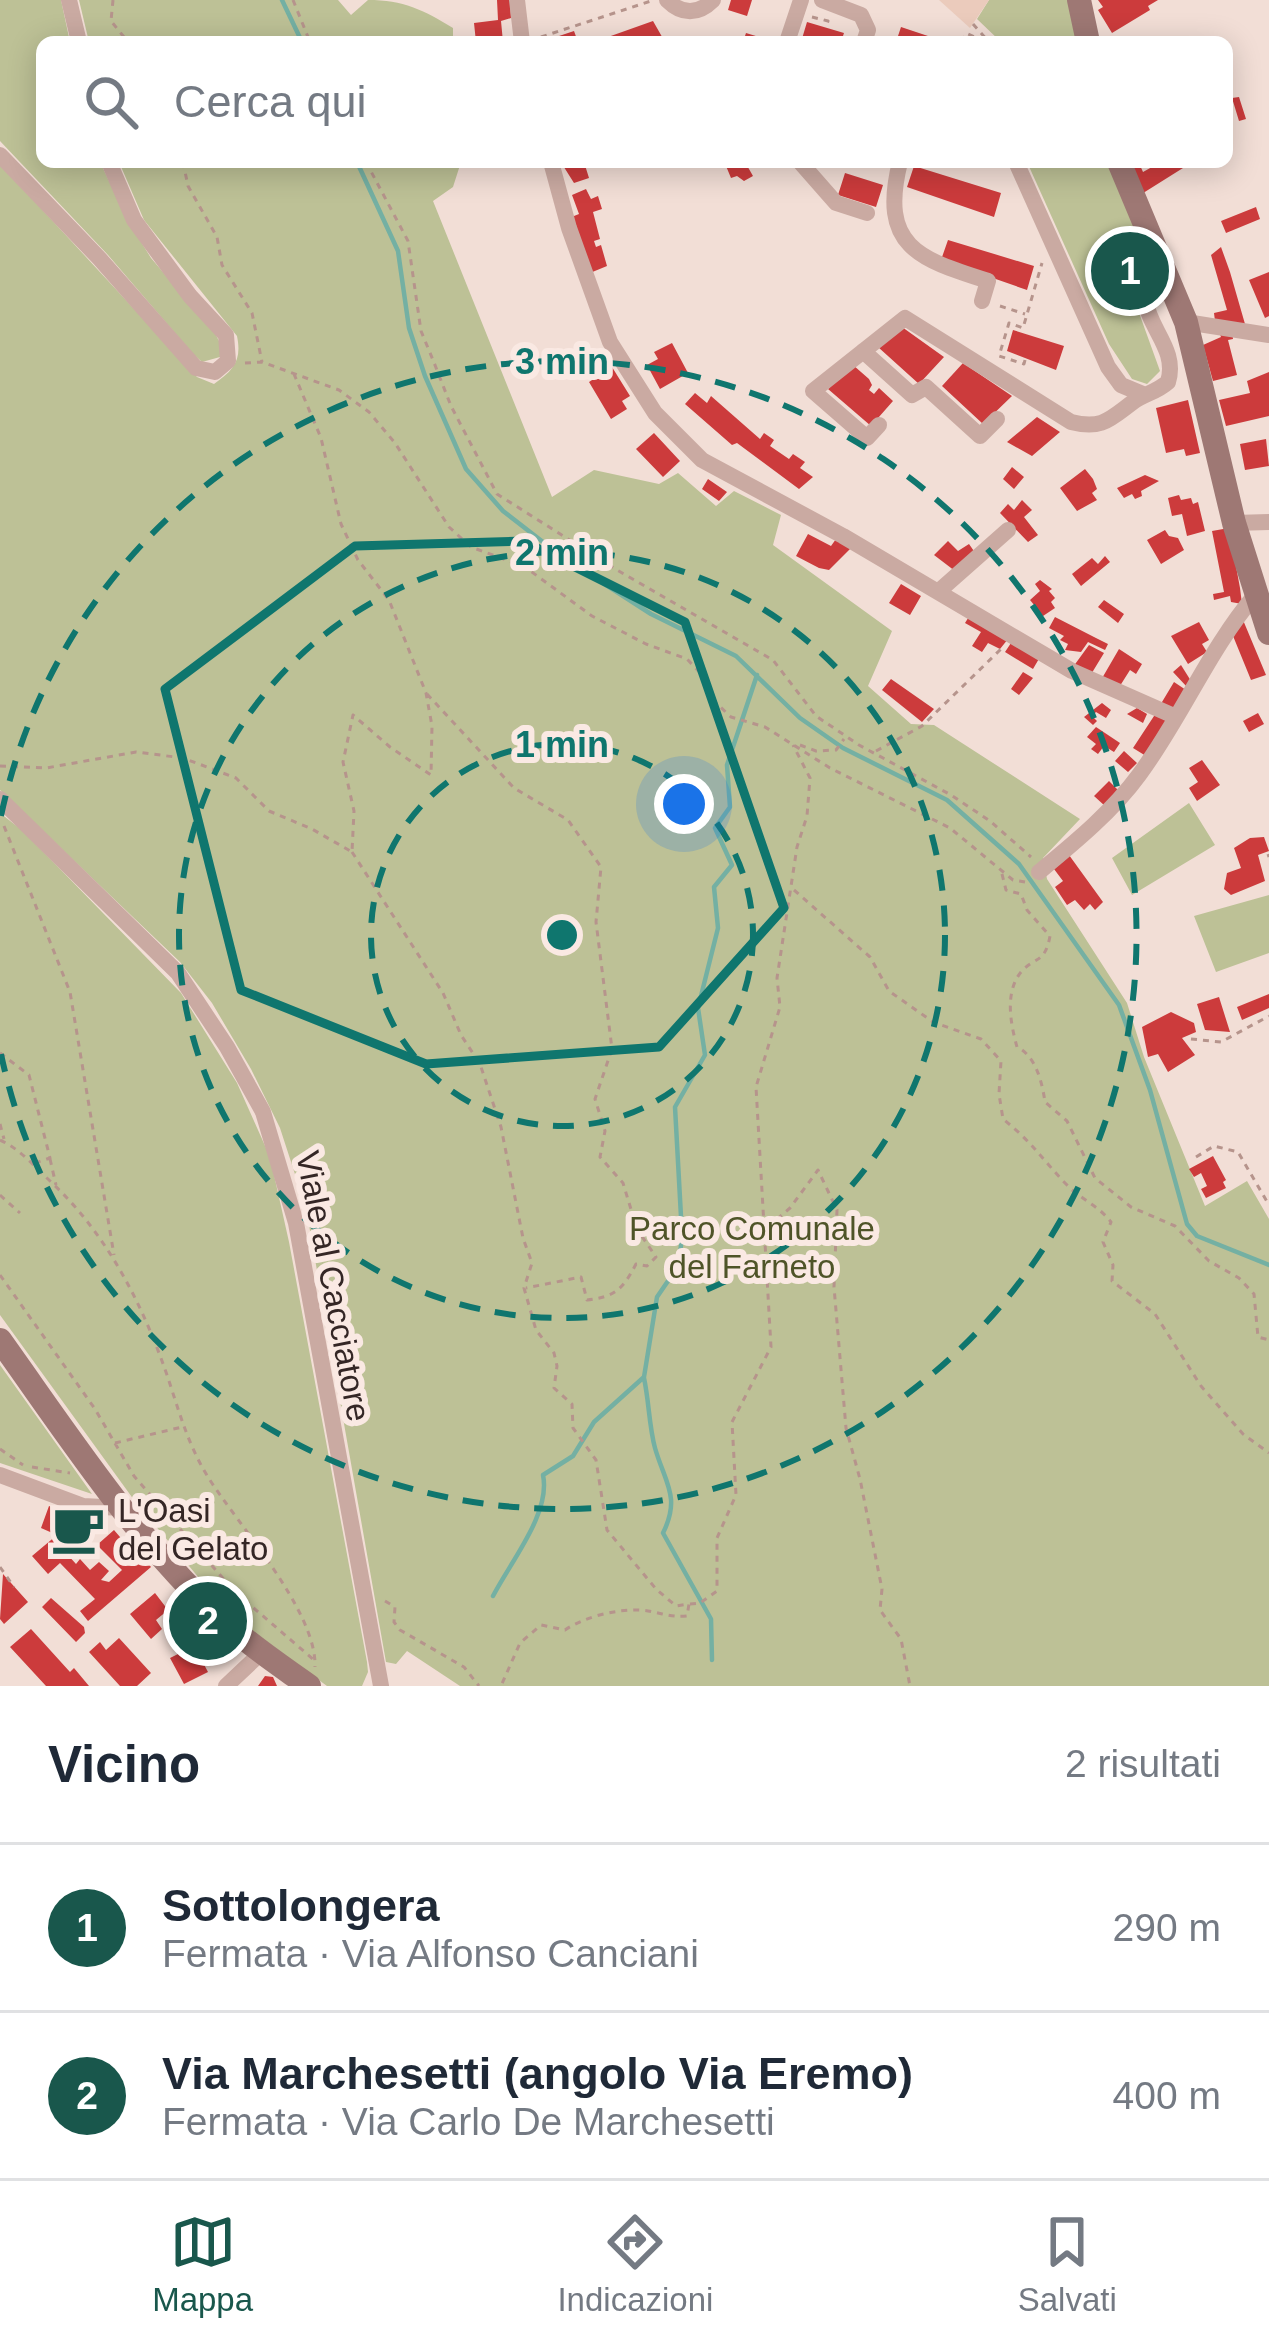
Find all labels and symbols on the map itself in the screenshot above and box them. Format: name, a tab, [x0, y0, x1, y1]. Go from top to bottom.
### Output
pin: 1	[1091, 226, 1169, 316]
text: 3 min	[515, 341, 609, 382]
text: 2 min	[515, 532, 609, 573]
text: 1 min	[515, 724, 609, 765]
your location	[654, 774, 714, 834]
centre of rings	[541, 914, 583, 956]
street label: Viale al Cacciatore	[289, 1148, 378, 1424]
park label: Parco Comunale del Farneto	[629, 1210, 875, 1285]
place label: L'Oasi del Gelato	[118, 1492, 268, 1567]
cafe icon: L'Oasi del Gelato	[49, 1500, 107, 1558]
pin: 2	[169, 1576, 247, 1666]

